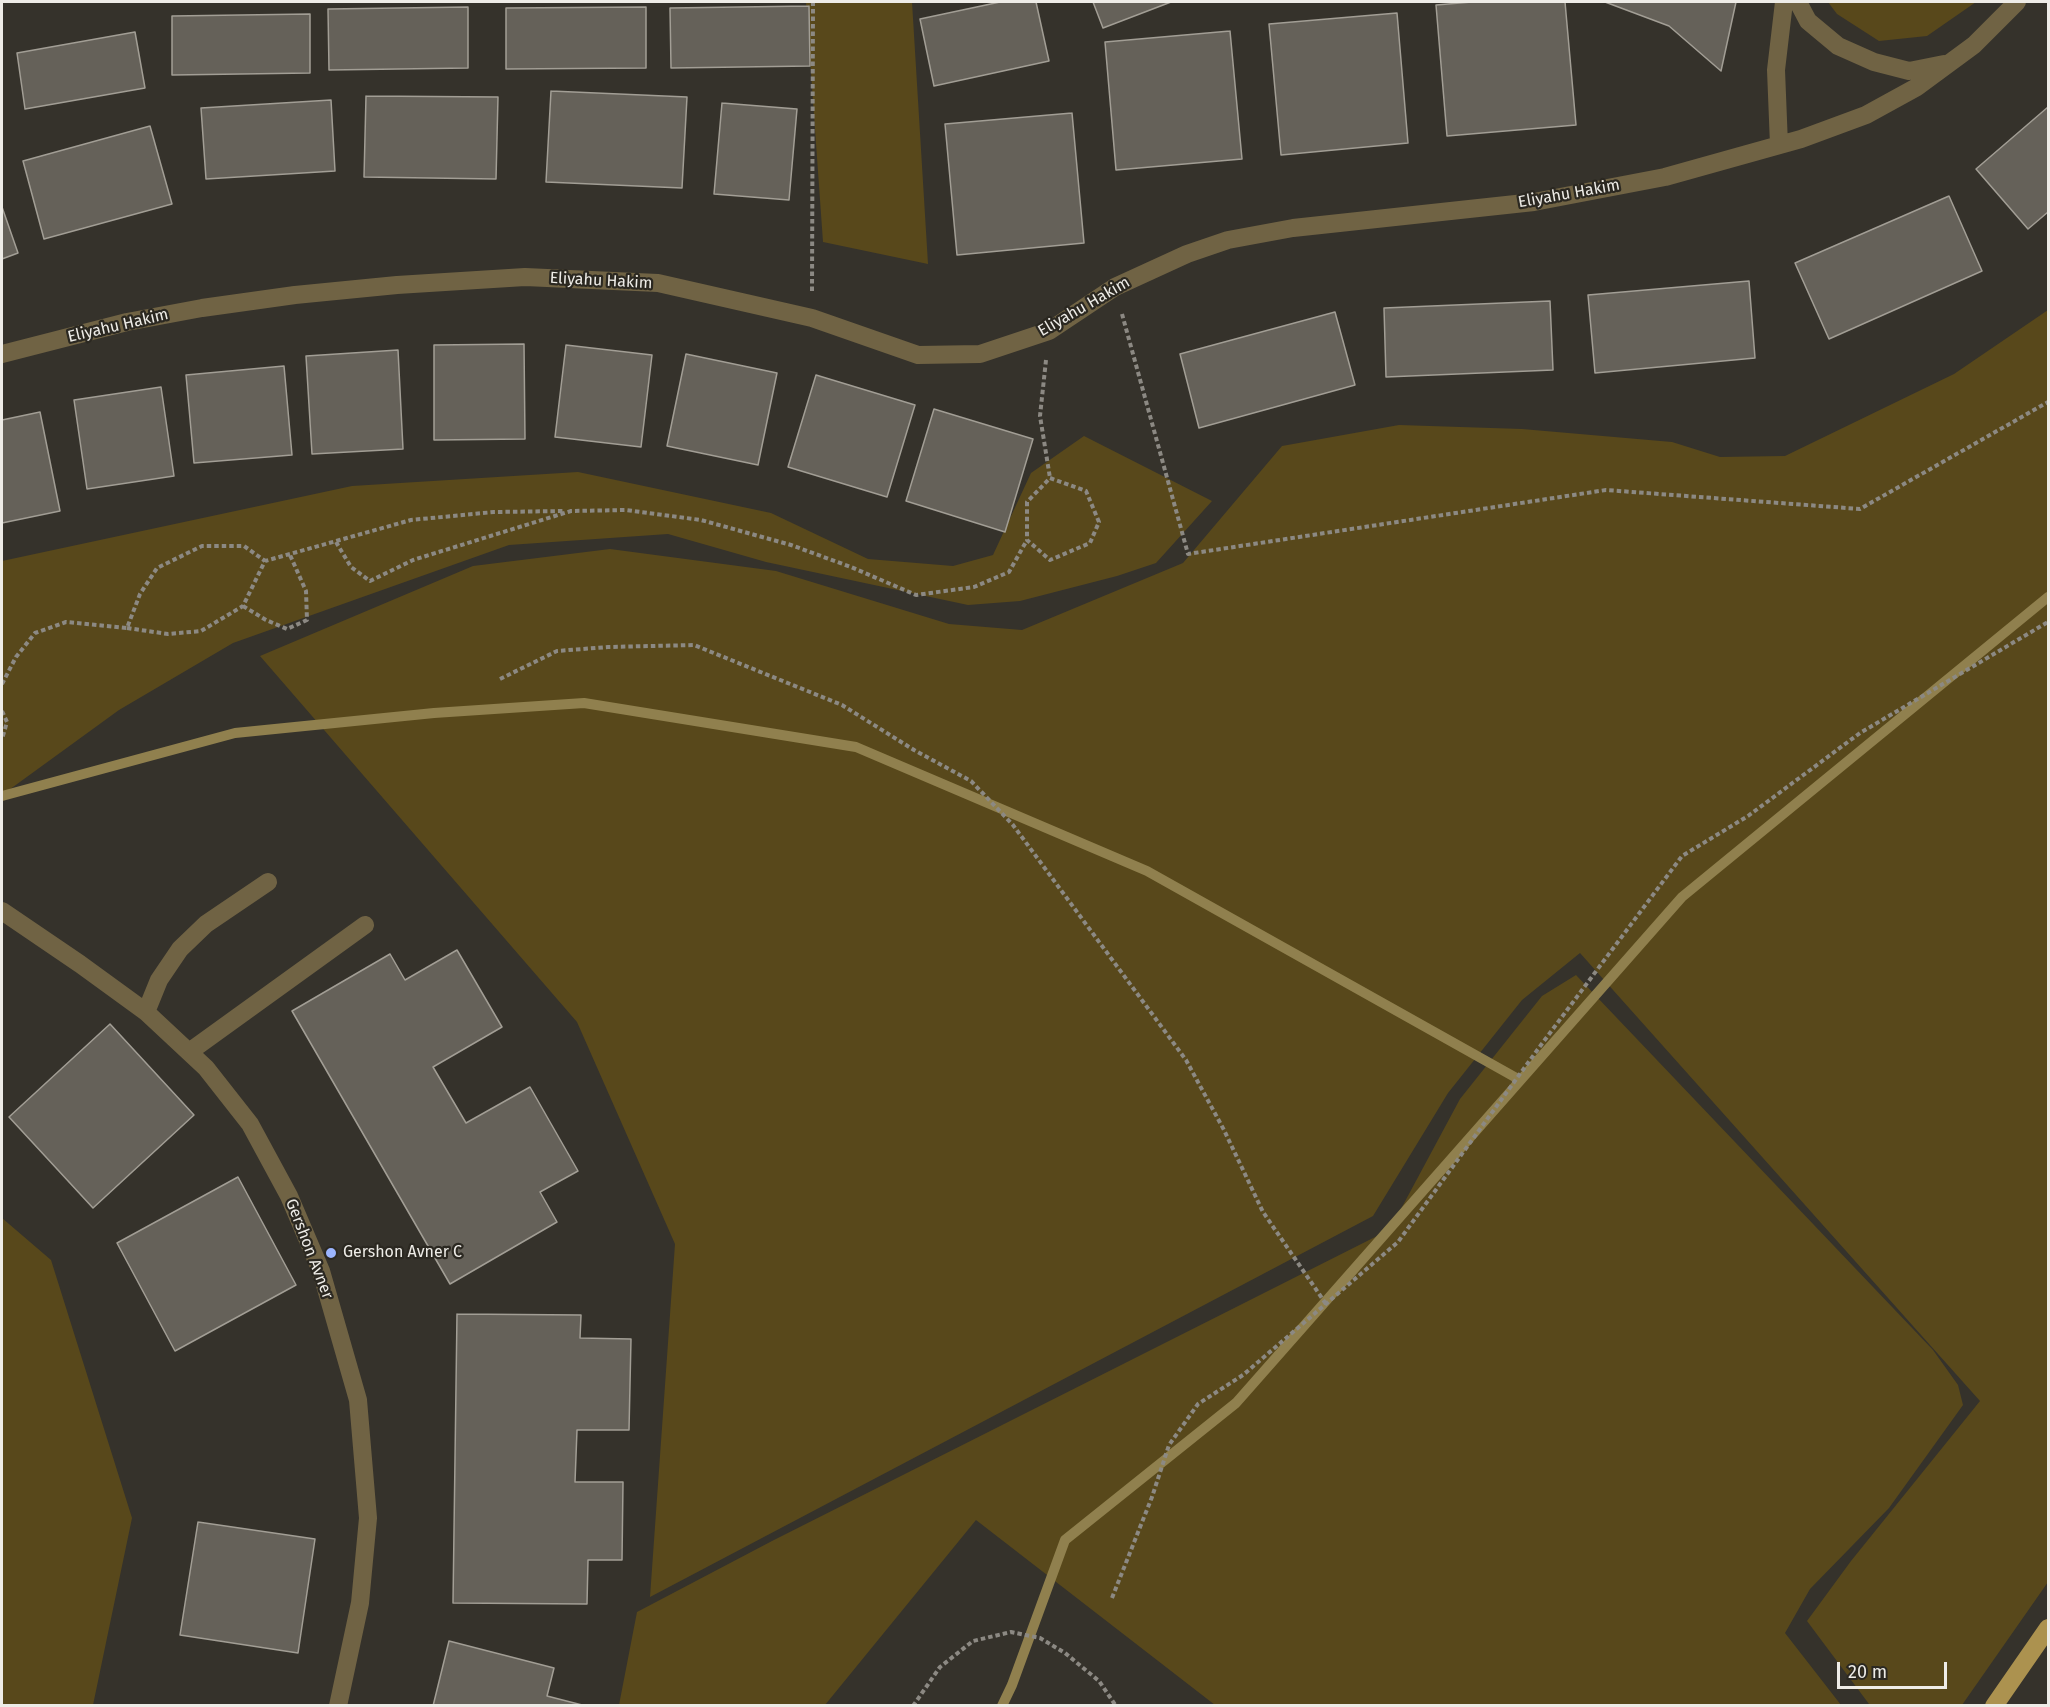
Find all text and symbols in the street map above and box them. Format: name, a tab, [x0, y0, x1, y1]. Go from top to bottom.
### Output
street label: Eliyahu Hakim	[1517, 176, 1621, 212]
street label: Eliyahu Hakim	[549, 269, 653, 293]
street label: Eliyahu Hakim	[1035, 273, 1133, 341]
street label: Eliyahu Hakim	[66, 305, 170, 347]
street label: Gershon Avner	[281, 1196, 337, 1302]
place label: Gershon Avner C	[343, 1243, 462, 1263]
marker: Gershon Avner C	[324, 1246, 338, 1260]
scale bar	[1840, 1650, 1950, 1688]
text: 20 m	[1848, 1661, 1887, 1683]

